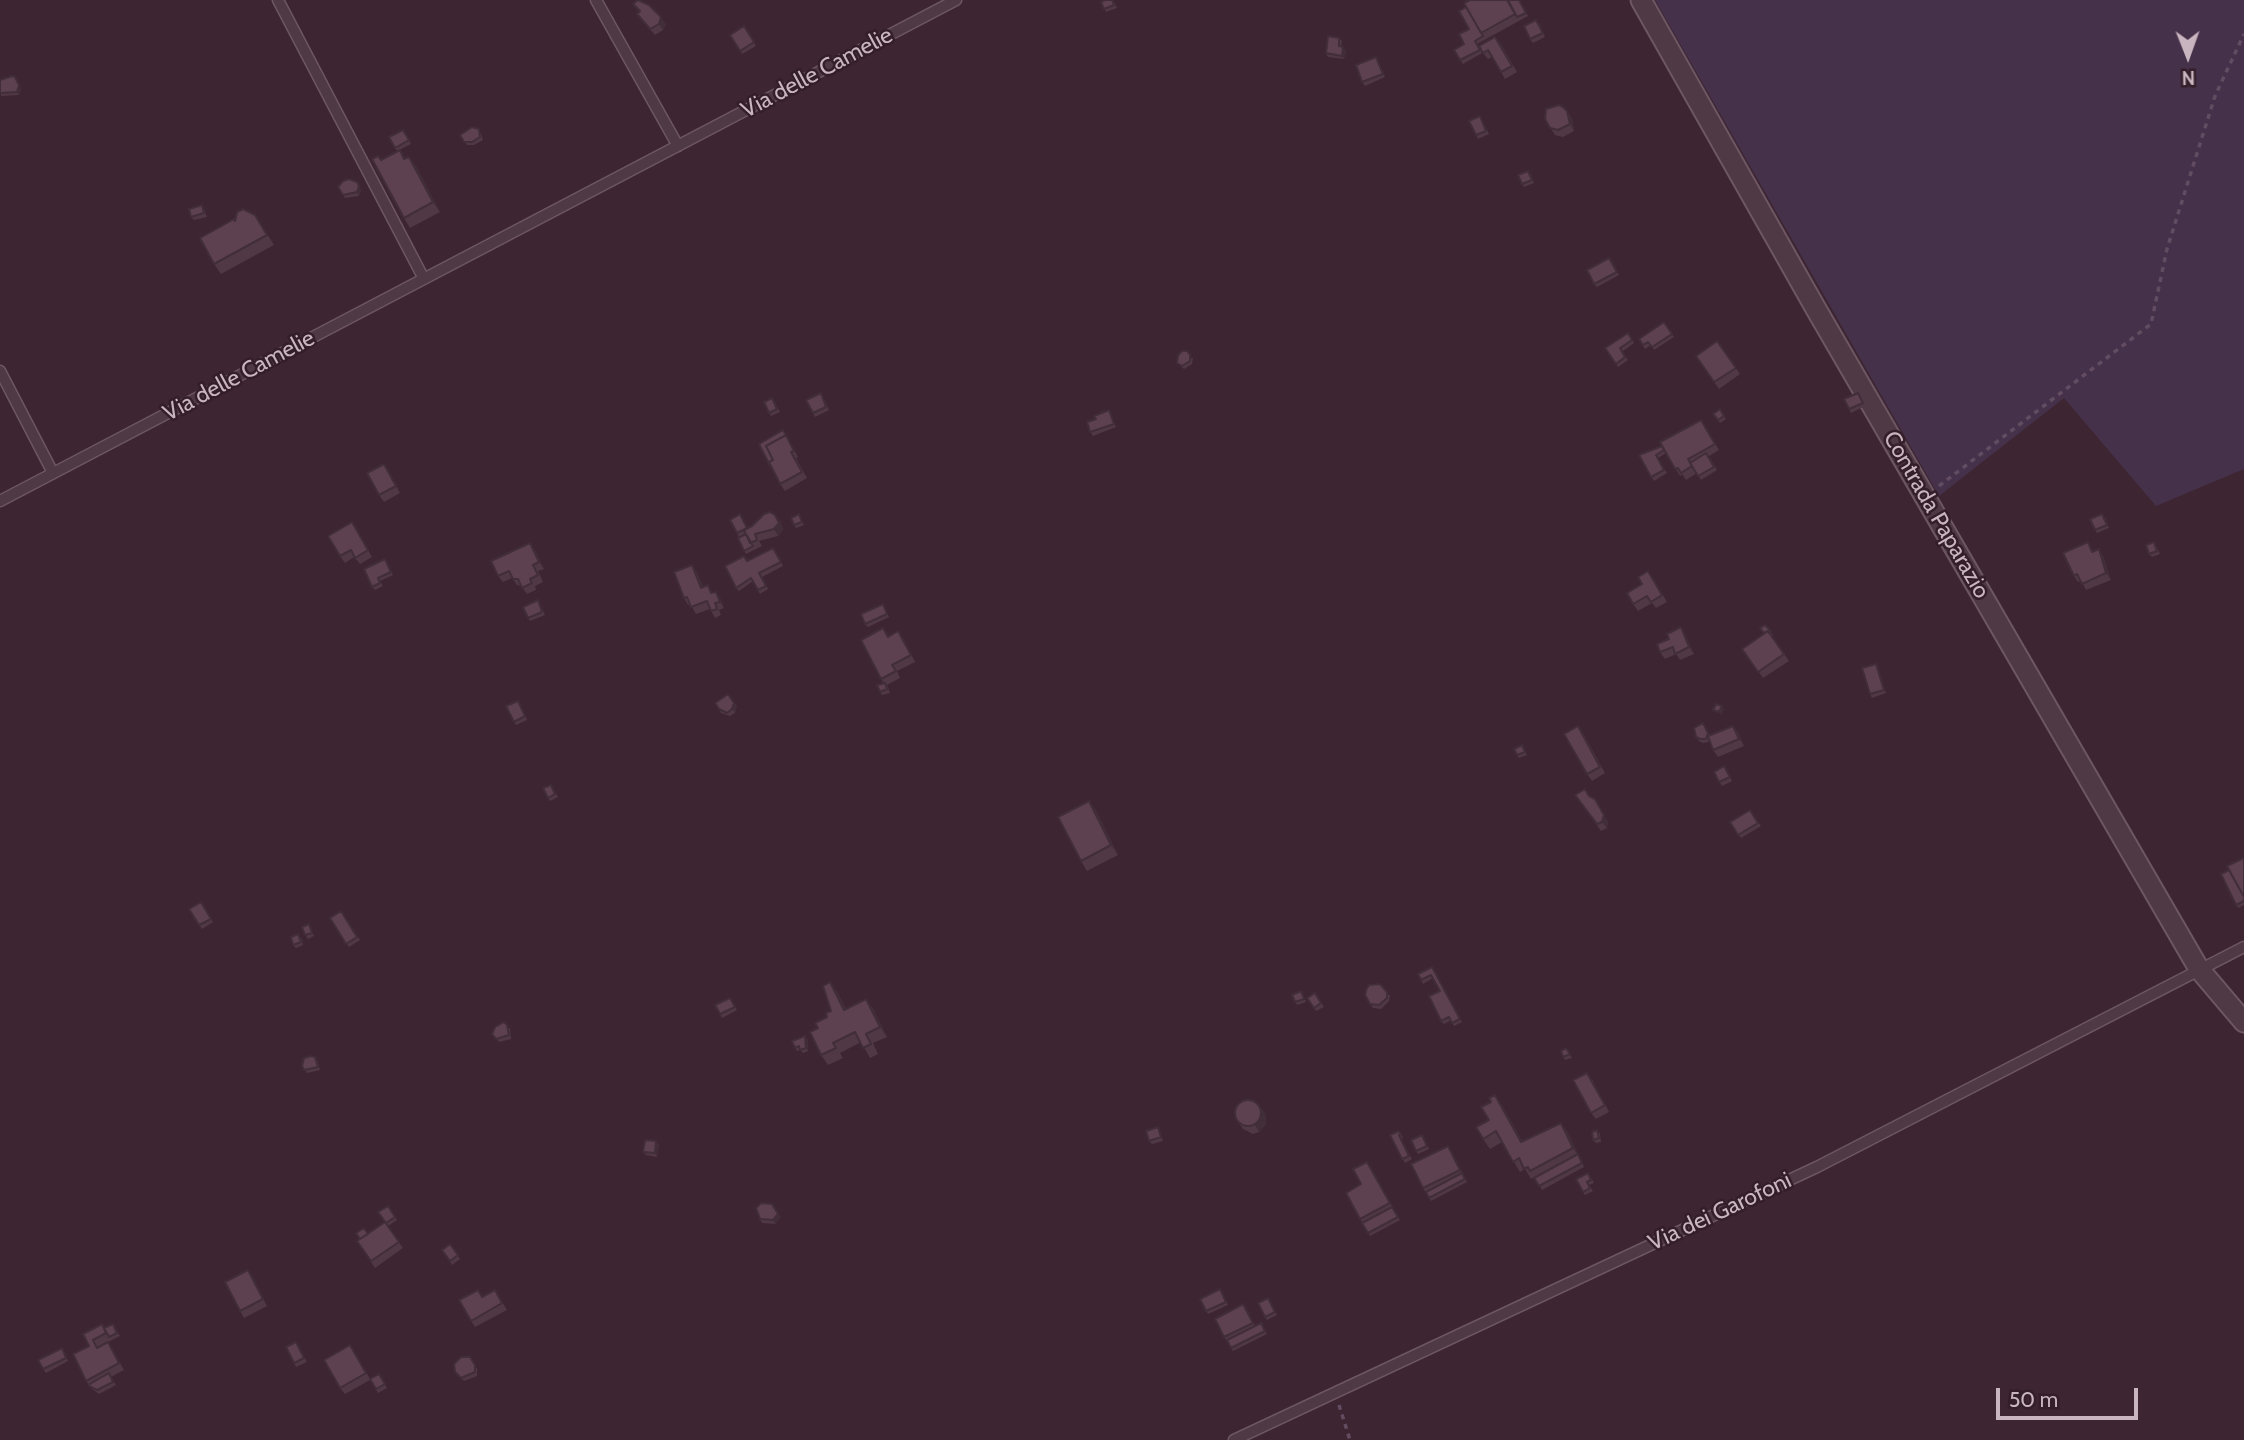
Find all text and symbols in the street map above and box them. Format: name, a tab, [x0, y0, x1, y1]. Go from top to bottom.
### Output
street label: Via delle Camelie	[737, 21, 897, 125]
north arrow	[2153, 21, 2223, 91]
text: N	[2181, 66, 2195, 89]
street label: Via delle Camelie	[159, 324, 319, 428]
street label: Contrada Paparazio	[1877, 427, 1995, 603]
street label: Via dei Garofoni	[1644, 1167, 1796, 1257]
scale bar	[1999, 1374, 2141, 1418]
text: 50 m	[2009, 1387, 2058, 1412]

